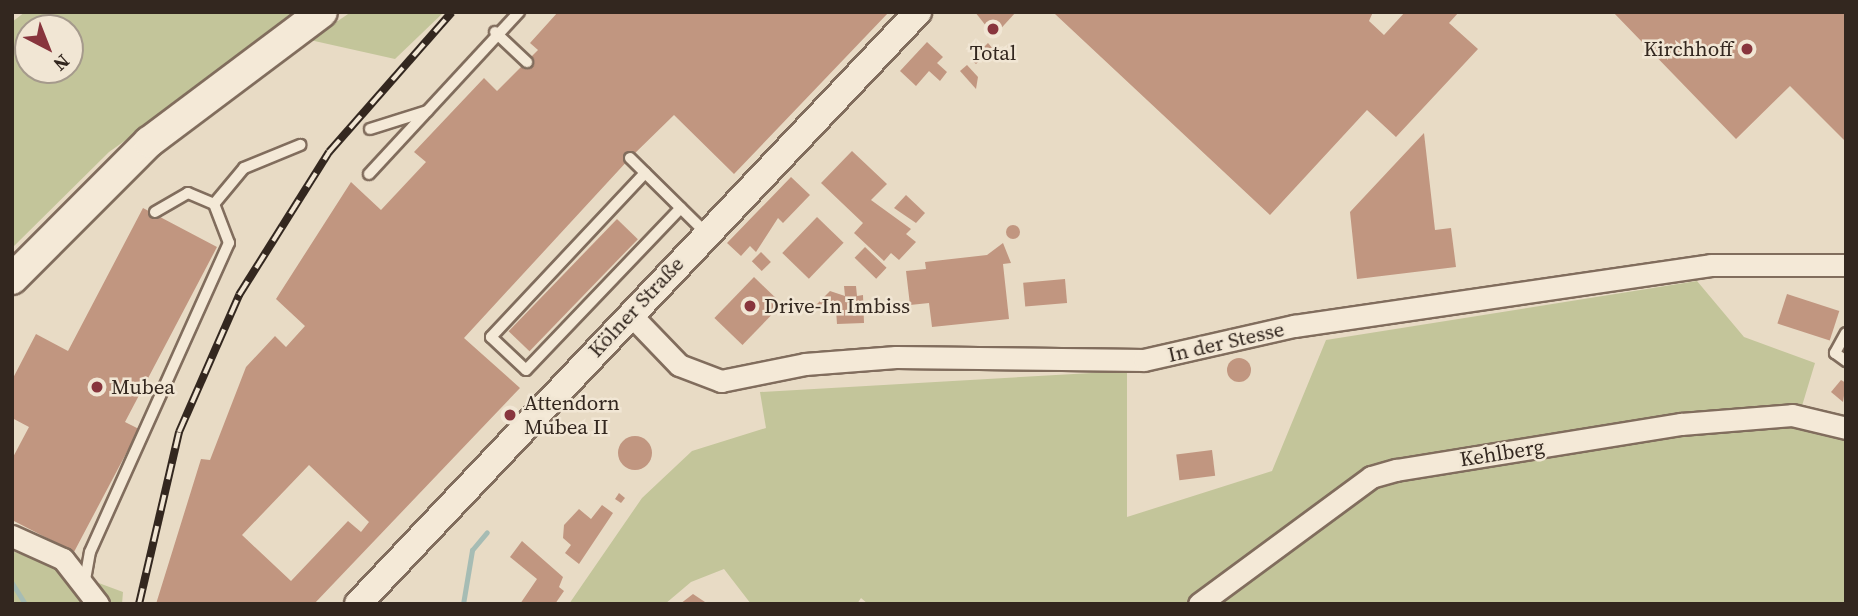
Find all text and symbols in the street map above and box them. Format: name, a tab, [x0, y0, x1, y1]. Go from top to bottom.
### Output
north arrow	[14, 14, 84, 84]
marker: Total	[985, 21, 1001, 37]
place label: Kirchhoff	[1643, 36, 1733, 62]
place label: Total	[970, 40, 1016, 66]
marker: Kirchhoff	[1739, 41, 1755, 57]
text: N	[48, 49, 76, 77]
street label: Kölner Straße	[583, 252, 689, 362]
place label: Drive-In Imbiss	[764, 293, 910, 319]
marker: Drive-In Imbiss	[742, 298, 758, 314]
street label: In der Stesse	[1165, 316, 1287, 368]
place label: Mubea	[111, 374, 175, 400]
marker: Mubea	[89, 379, 105, 395]
place label: Attendorn Mubea II	[524, 390, 620, 440]
marker: Attendorn Mubea II	[502, 407, 518, 423]
street label: Kehlberg	[1458, 434, 1546, 472]

